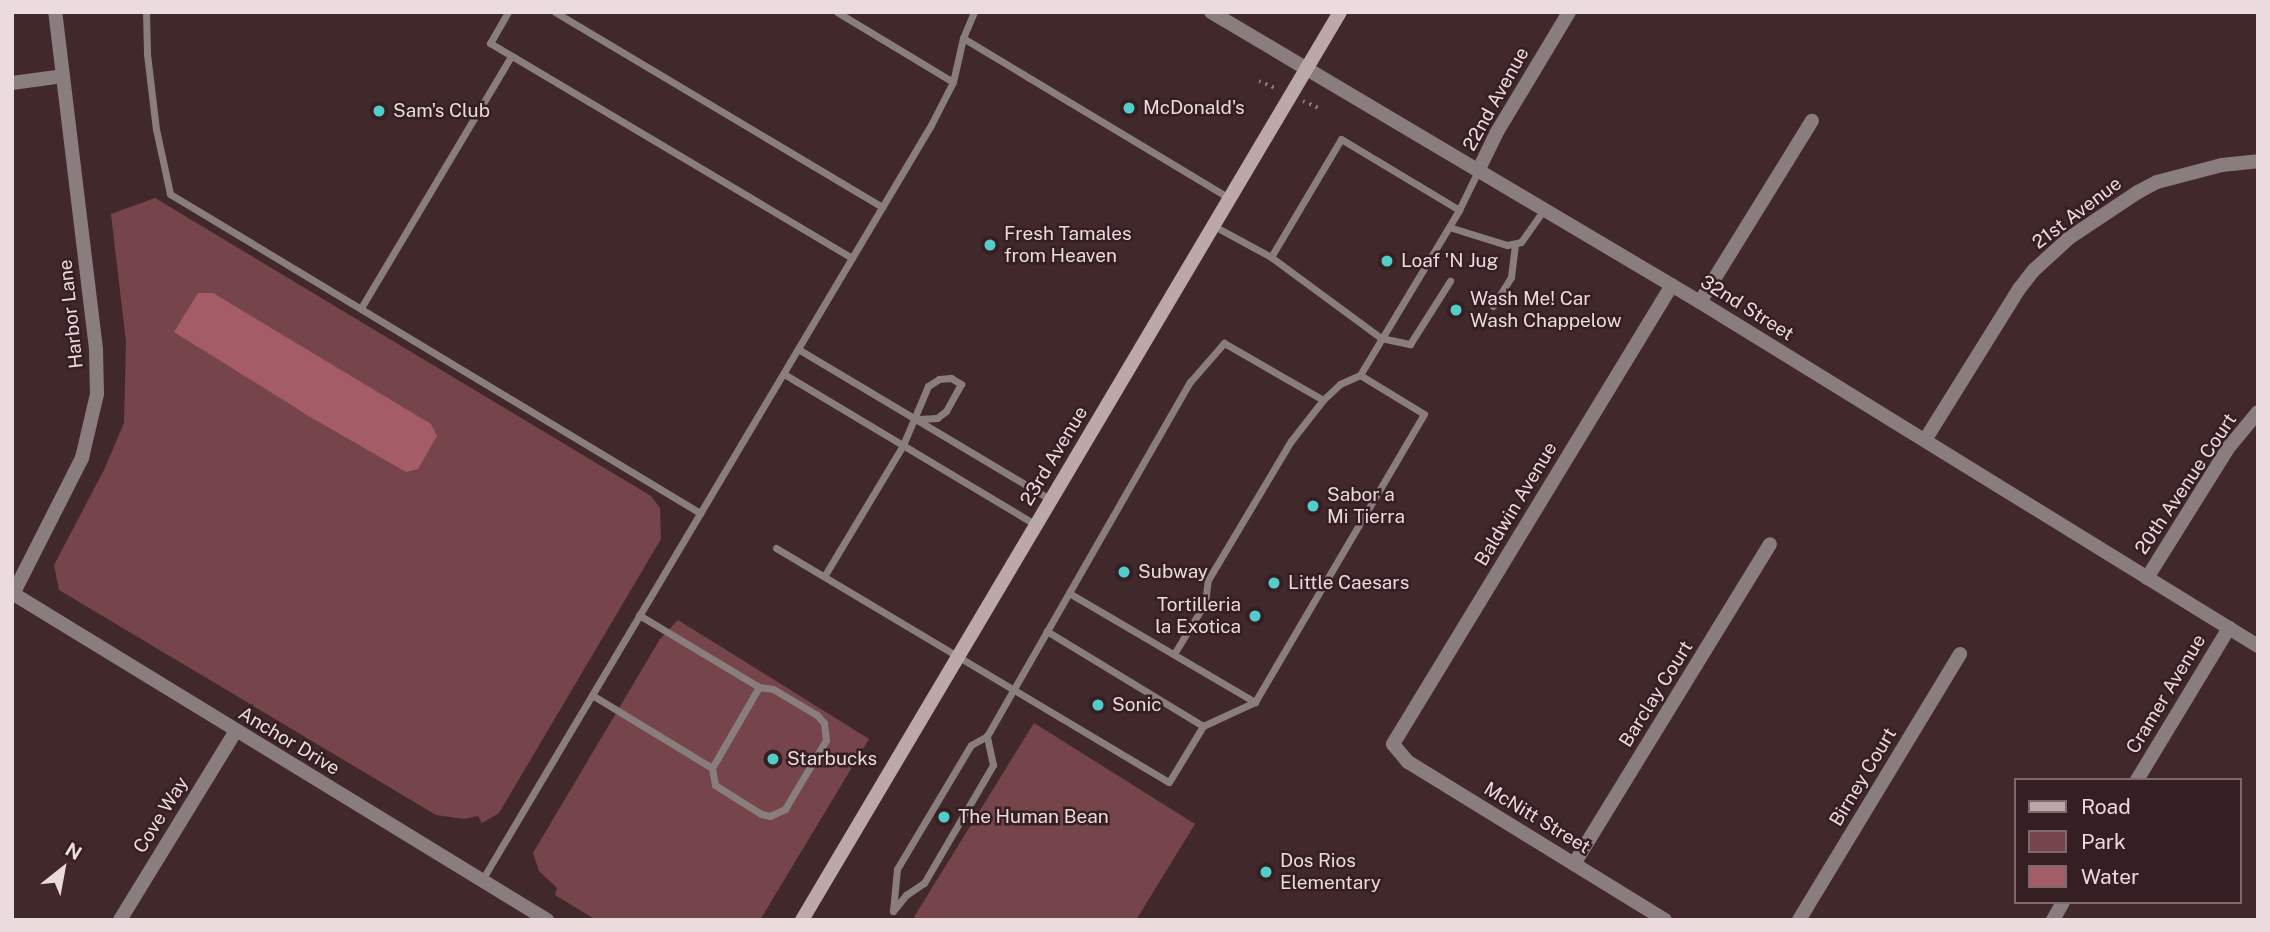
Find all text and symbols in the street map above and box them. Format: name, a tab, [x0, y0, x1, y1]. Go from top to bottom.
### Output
street label: 22nd Avenue	[1458, 43, 1534, 155]
place label: McDonald's	[1143, 97, 1245, 119]
place label: Sam's Club	[393, 100, 490, 122]
marker: McDonald's	[1121, 100, 1137, 116]
marker: Sam's Club	[371, 103, 387, 119]
street label: 21st Avenue	[2028, 172, 2126, 254]
place label: Fresh Tamales from Heaven	[1004, 223, 1132, 267]
marker: Fresh Tamales from Heaven	[982, 237, 998, 253]
place label: Loaf 'N Jug	[1401, 250, 1498, 272]
marker: Loaf 'N Jug	[1379, 253, 1395, 269]
street label: Harbor Lane	[54, 258, 88, 370]
street label: 32nd Street	[1696, 270, 1798, 346]
place label: Wash Me! Car Wash Chappelow	[1470, 288, 1621, 332]
marker: Wash Me! Car Wash Chappelow	[1448, 302, 1464, 318]
street label: 23rd Avenue	[1015, 402, 1093, 510]
street label: 20th Avenue Court	[2130, 409, 2242, 559]
street label: Baldwin Avenue	[1470, 438, 1562, 570]
place label: Sabor a Mi Tierra	[1327, 484, 1405, 528]
marker: Sabor a Mi Tierra	[1305, 498, 1321, 514]
place label: Subway	[1138, 561, 1208, 583]
marker: Subway	[1116, 564, 1132, 580]
place label: Little Caesars	[1288, 572, 1409, 594]
marker: Little Caesars	[1266, 575, 1282, 591]
place label: Tortilleria la Exotica	[1155, 594, 1241, 638]
marker: Tortilleria la Exotica	[1247, 608, 1263, 624]
street label: Cramer Avenue	[2121, 630, 2211, 758]
street label: Barclay Court	[1614, 637, 1698, 751]
place label: Sonic	[1112, 694, 1161, 716]
marker: Sonic	[1090, 697, 1106, 713]
street label: Anchor Drive	[234, 702, 344, 780]
street label: Birney Court	[1825, 724, 1901, 830]
place label: Starbucks	[787, 748, 877, 770]
marker: Starbucks	[765, 751, 781, 767]
street label: Cove Way	[129, 772, 193, 858]
street label: McNitt Street	[1480, 777, 1594, 859]
legend	[2014, 778, 2242, 904]
text: Road	[2081, 794, 2131, 819]
place label: The Human Bean	[958, 806, 1109, 828]
marker: The Human Bean	[936, 809, 952, 825]
text: Park	[2081, 829, 2126, 854]
north arrow	[28, 834, 98, 904]
text: N	[62, 838, 86, 864]
place label: Dos Rios Elementary	[1280, 850, 1381, 894]
marker: Dos Rios Elementary	[1258, 864, 1274, 880]
text: Water	[2081, 864, 2139, 889]

